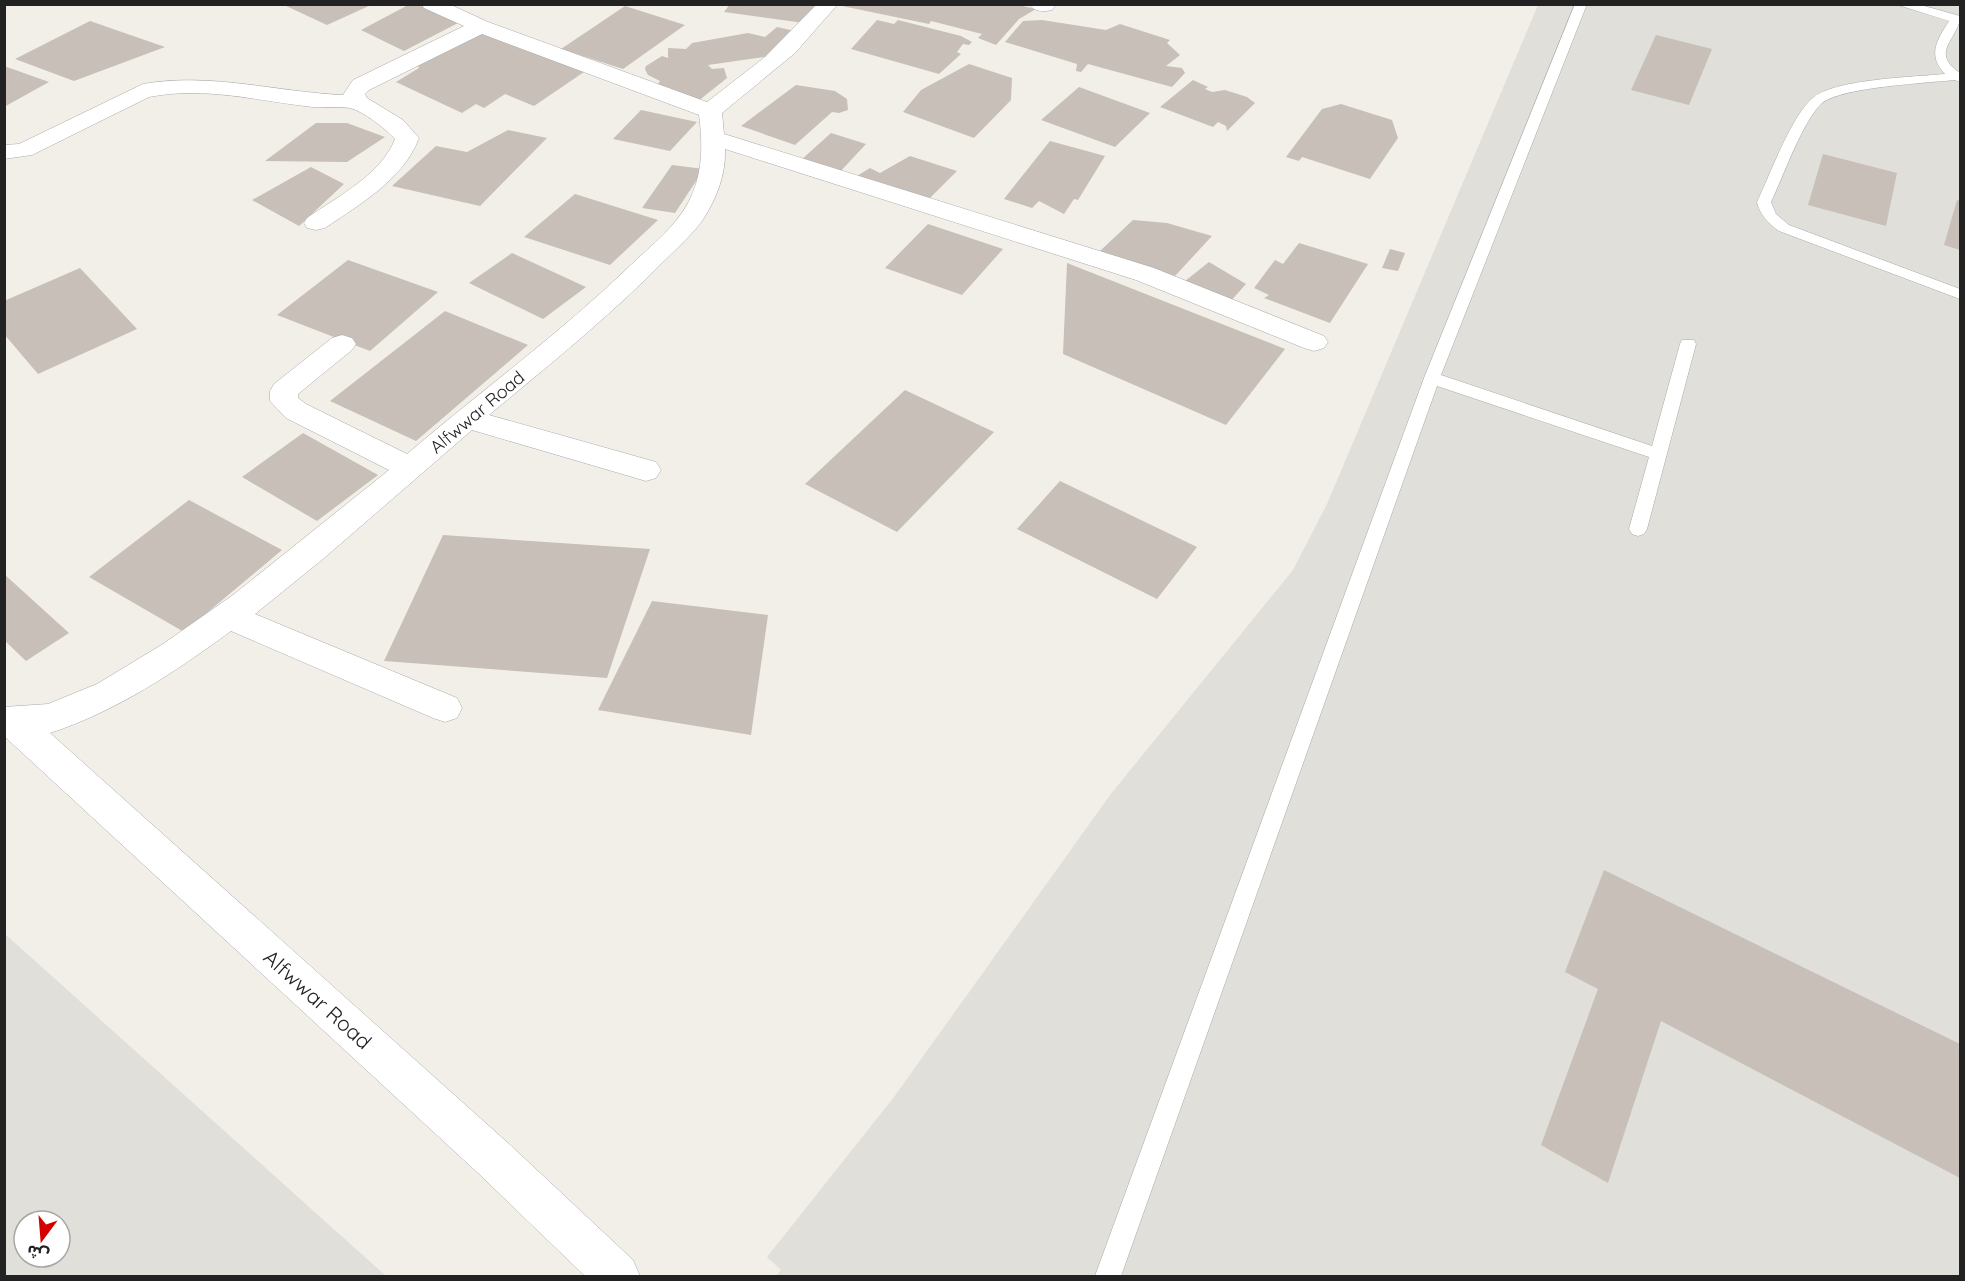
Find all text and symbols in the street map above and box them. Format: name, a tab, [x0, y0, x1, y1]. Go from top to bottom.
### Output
street label: Alfwwar Road	[425, 366, 529, 458]
street label: Alfwwar Road	[259, 944, 377, 1054]
north arrow	[12, 1209, 72, 1269]
text: ش	[24, 1241, 51, 1266]

